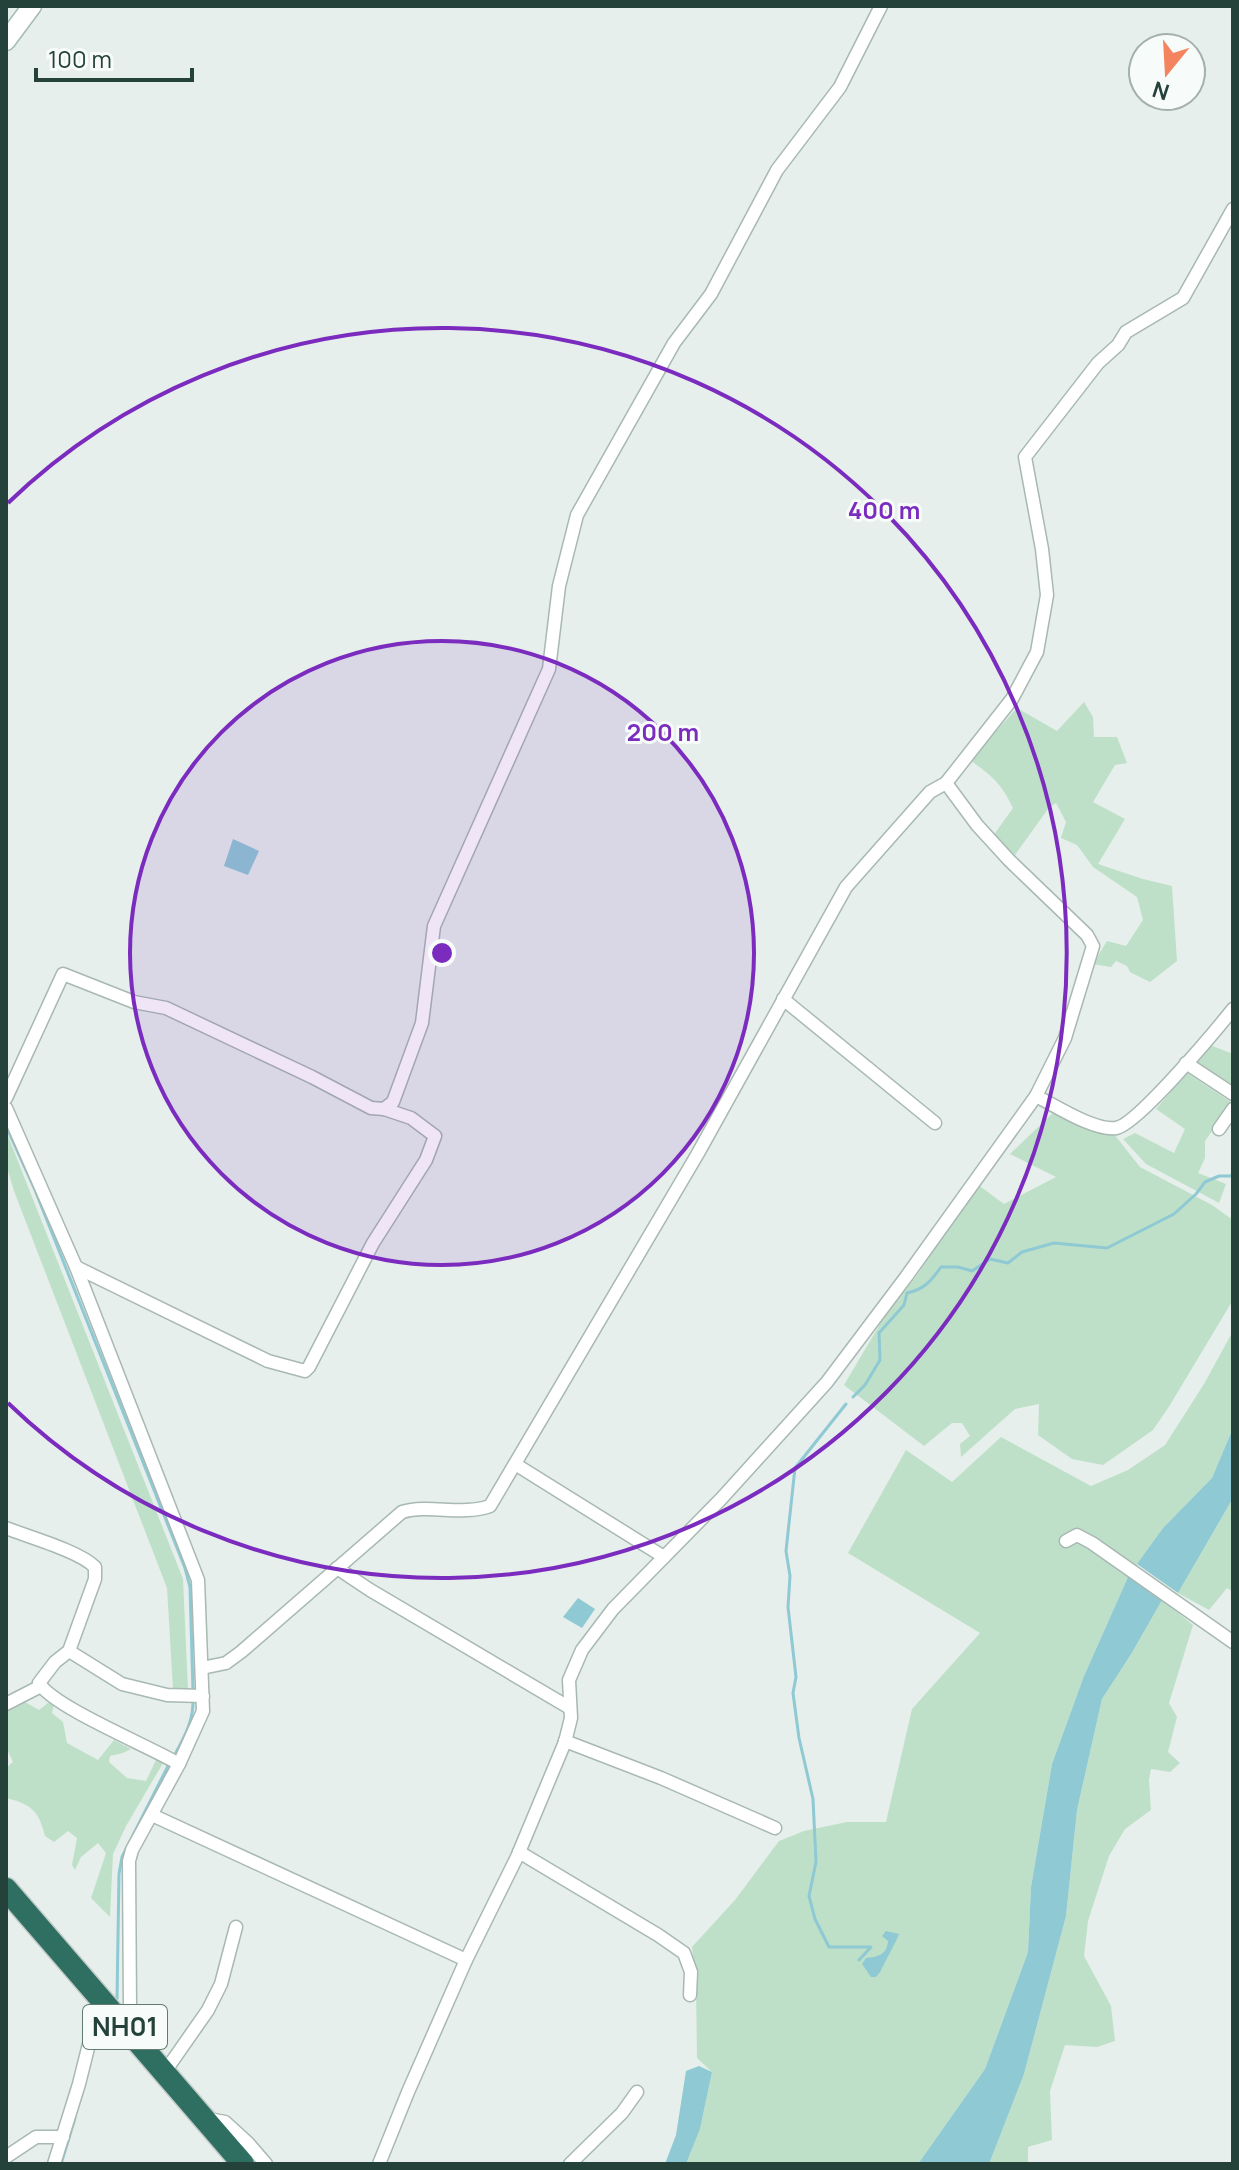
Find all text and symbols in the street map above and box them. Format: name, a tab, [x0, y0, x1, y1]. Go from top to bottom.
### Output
scale bar	[36, 32, 192, 82]
north arrow	[1127, 32, 1207, 112]
text: 100 m	[48, 42, 112, 75]
text: N	[1149, 74, 1173, 108]
text: 400 m	[848, 493, 920, 526]
text: 200 m	[627, 715, 699, 748]
centre of rings	[428, 939, 456, 967]
road number: NH01	[83, 2005, 167, 2049]

